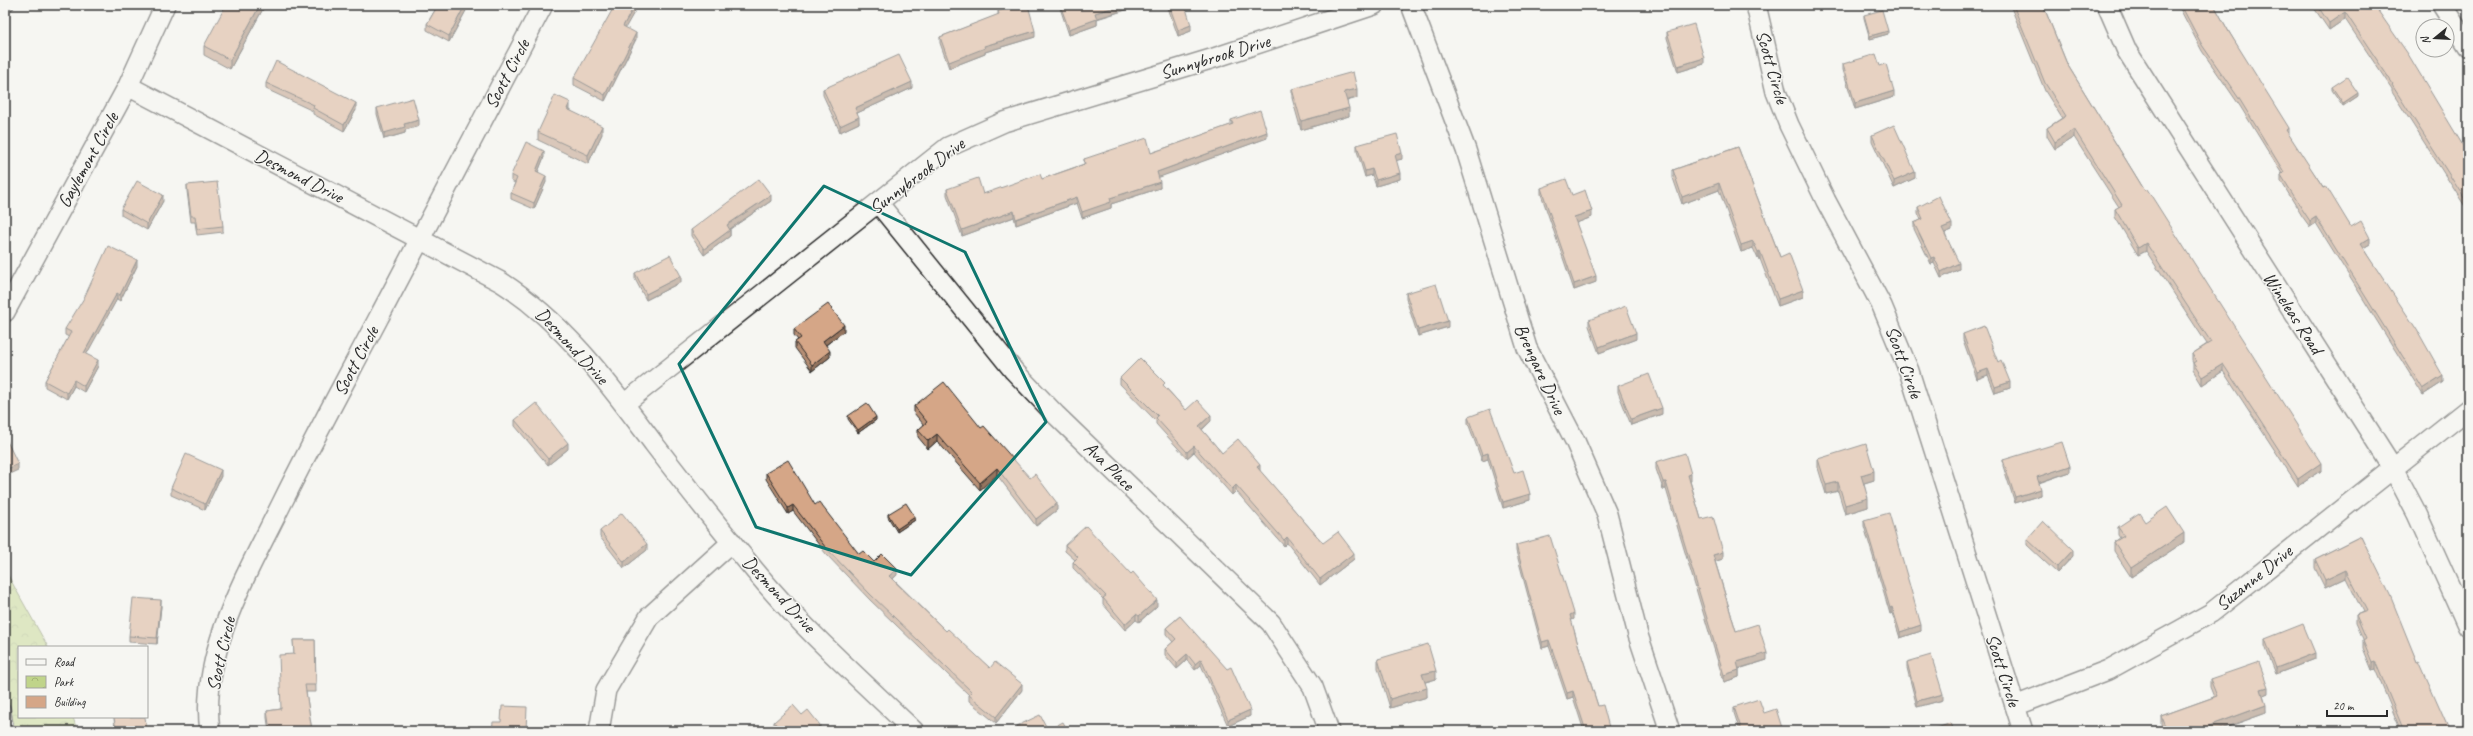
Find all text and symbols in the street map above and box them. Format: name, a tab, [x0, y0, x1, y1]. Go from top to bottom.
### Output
north arrow	[2415, 18, 2455, 58]
street label: Sunnybrook Drive	[1157, 28, 1275, 85]
street label: Scott Circle	[1750, 28, 1794, 108]
street label: Scott Circle	[479, 34, 536, 113]
text: N	[2417, 34, 2433, 46]
street label: Gaylemont Circle	[52, 107, 125, 212]
street label: Sunnybrook Drive	[864, 131, 971, 220]
street label: Desmond Drive	[251, 143, 349, 209]
street label: Wineleas Road	[2258, 267, 2330, 362]
street label: Desmond Drive	[530, 302, 615, 391]
street label: Brengare Drive	[1509, 320, 1572, 420]
street label: Scott Circle	[328, 321, 385, 400]
street label: Scott Circle	[1880, 323, 1929, 403]
street label: Ava Place	[1079, 436, 1141, 497]
street label: Suzanne Drive	[2211, 539, 2299, 616]
street label: Desmond Drive	[737, 550, 822, 639]
street label: Scott Circle	[201, 613, 242, 693]
street label: Scott Circle	[1980, 631, 2027, 711]
legend	[18, 646, 148, 718]
text: Road	[54, 654, 76, 670]
text: Park	[54, 674, 75, 690]
scale bar	[2327, 692, 2387, 718]
text: Building	[54, 694, 86, 710]
text: 20 m	[2333, 698, 2355, 714]

